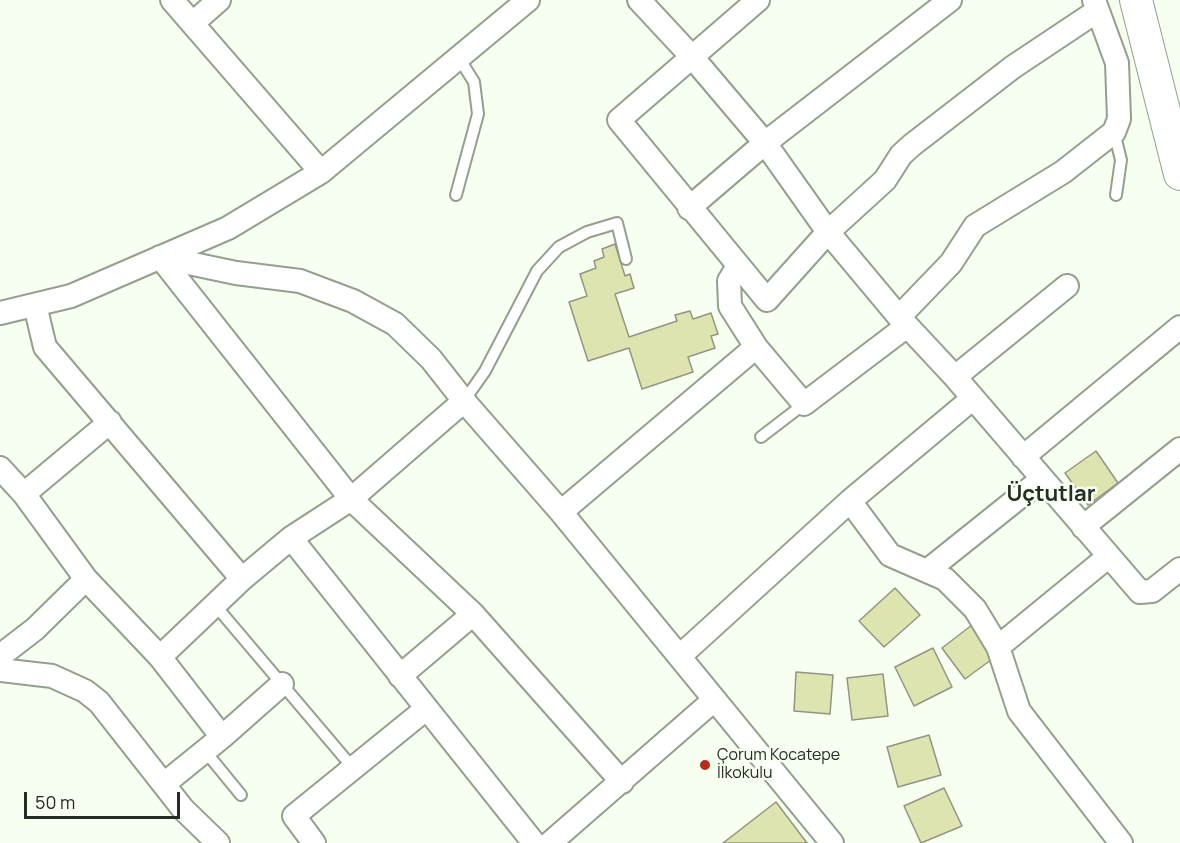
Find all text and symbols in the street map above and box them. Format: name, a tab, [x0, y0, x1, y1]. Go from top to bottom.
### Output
district label: Üçtutlar	[1007, 482, 1095, 508]
place label: Çorum Kocatepe İlkokulu	[717, 746, 840, 784]
marker: Çorum Kocatepe İlkokulu	[698, 758, 712, 772]
scale bar	[27, 780, 183, 818]
text: 50 m	[35, 790, 75, 814]

